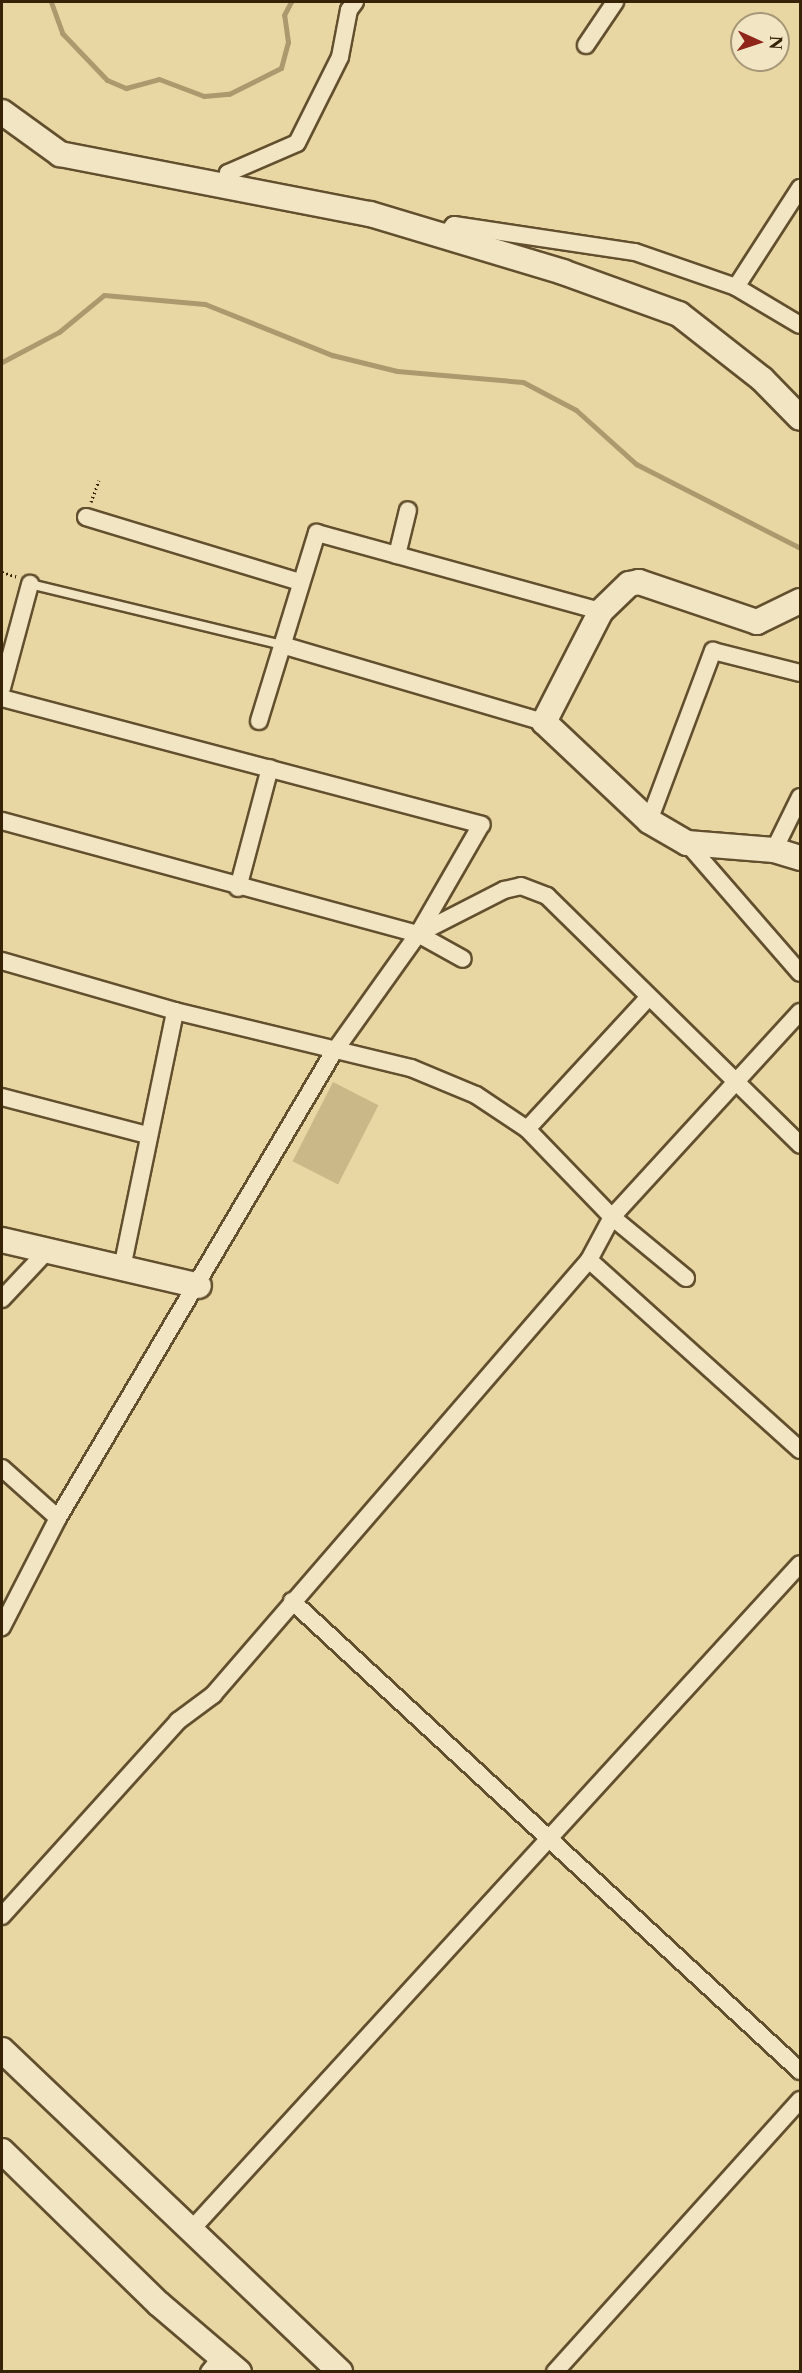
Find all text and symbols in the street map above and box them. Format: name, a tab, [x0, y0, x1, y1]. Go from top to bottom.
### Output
north arrow	[730, 12, 790, 72]
text: N	[766, 35, 786, 50]

